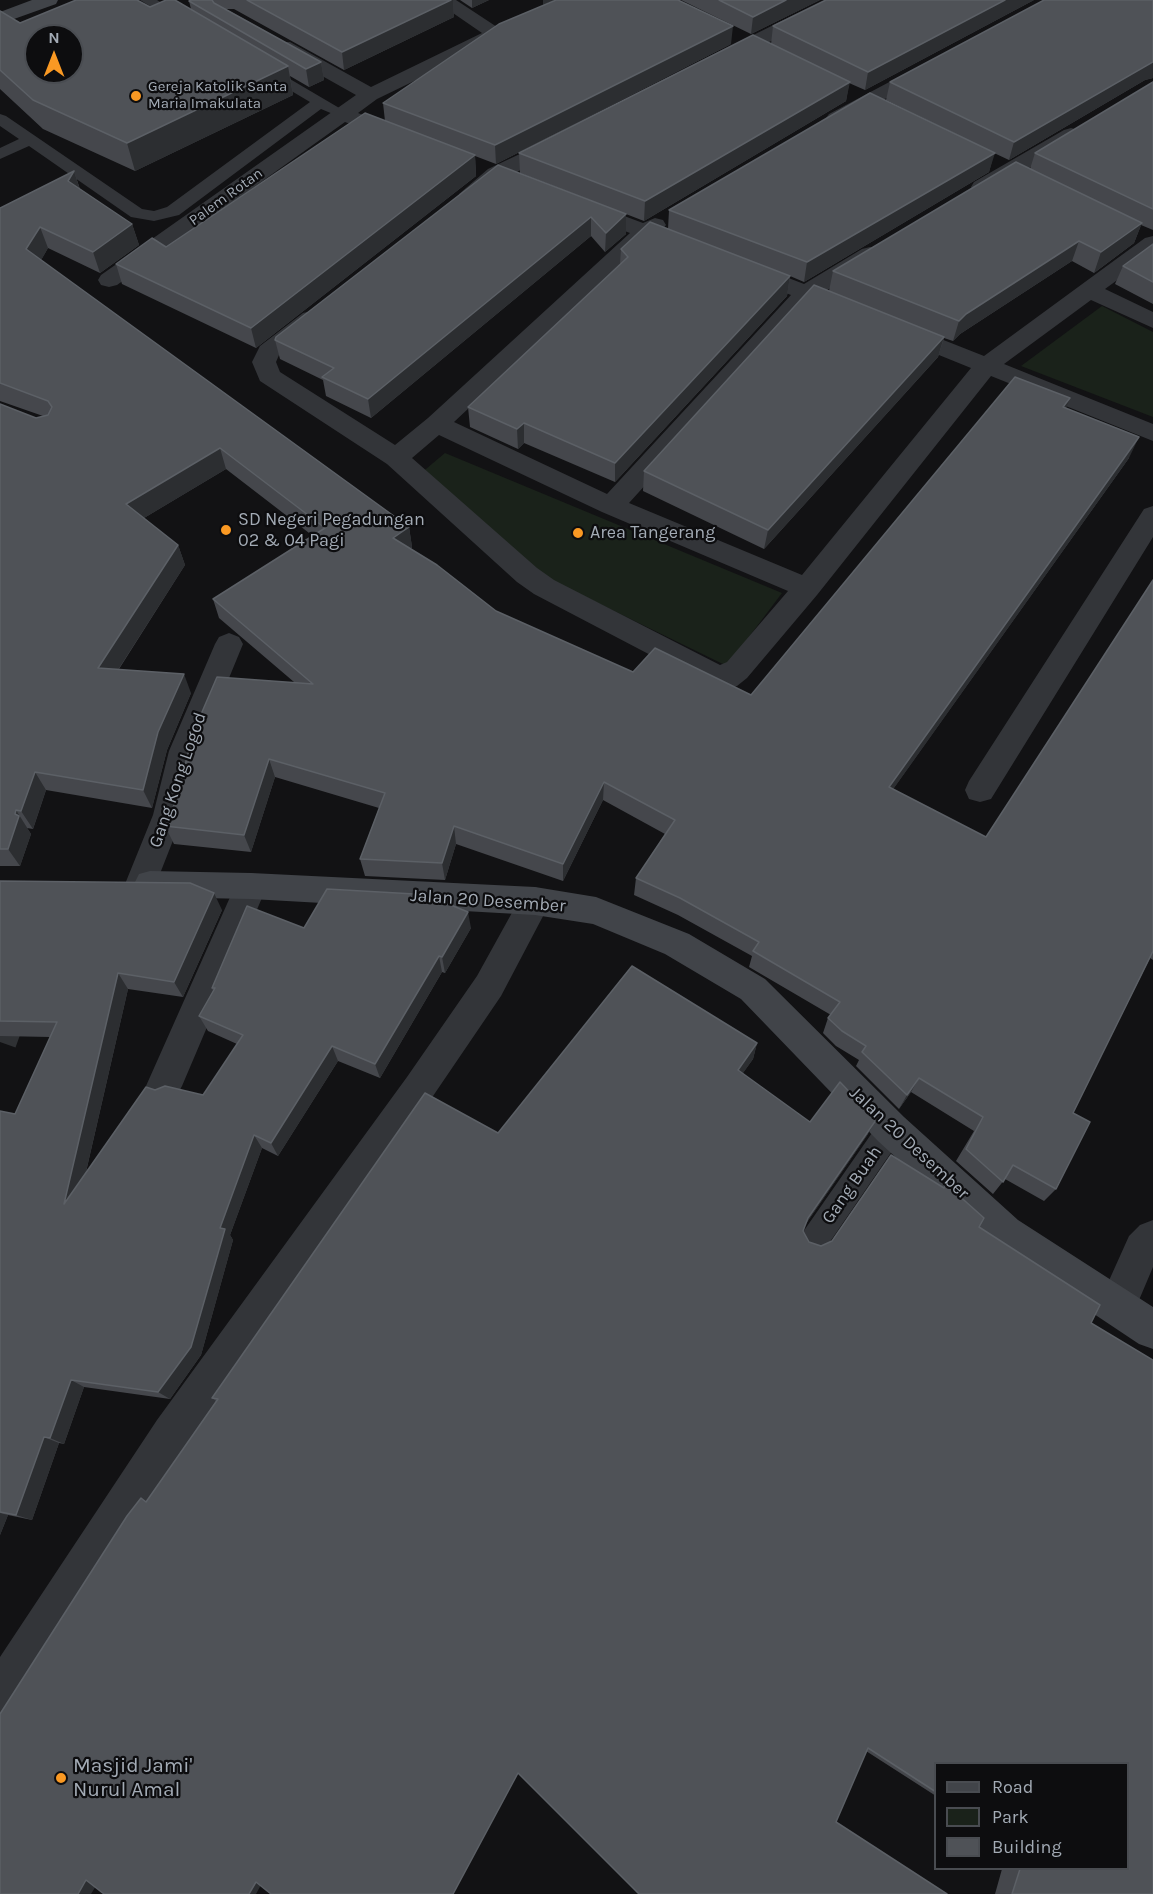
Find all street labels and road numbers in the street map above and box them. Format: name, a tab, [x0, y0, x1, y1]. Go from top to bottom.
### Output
street label: Palem Rotan	[186, 164, 266, 230]
street label: Gang Kong Logod	[145, 709, 211, 851]
street label: Jalan 20 Desember	[410, 885, 566, 917]
street label: Jalan 20 Desember	[845, 1082, 973, 1204]
street label: Gang Buah	[817, 1142, 887, 1228]

